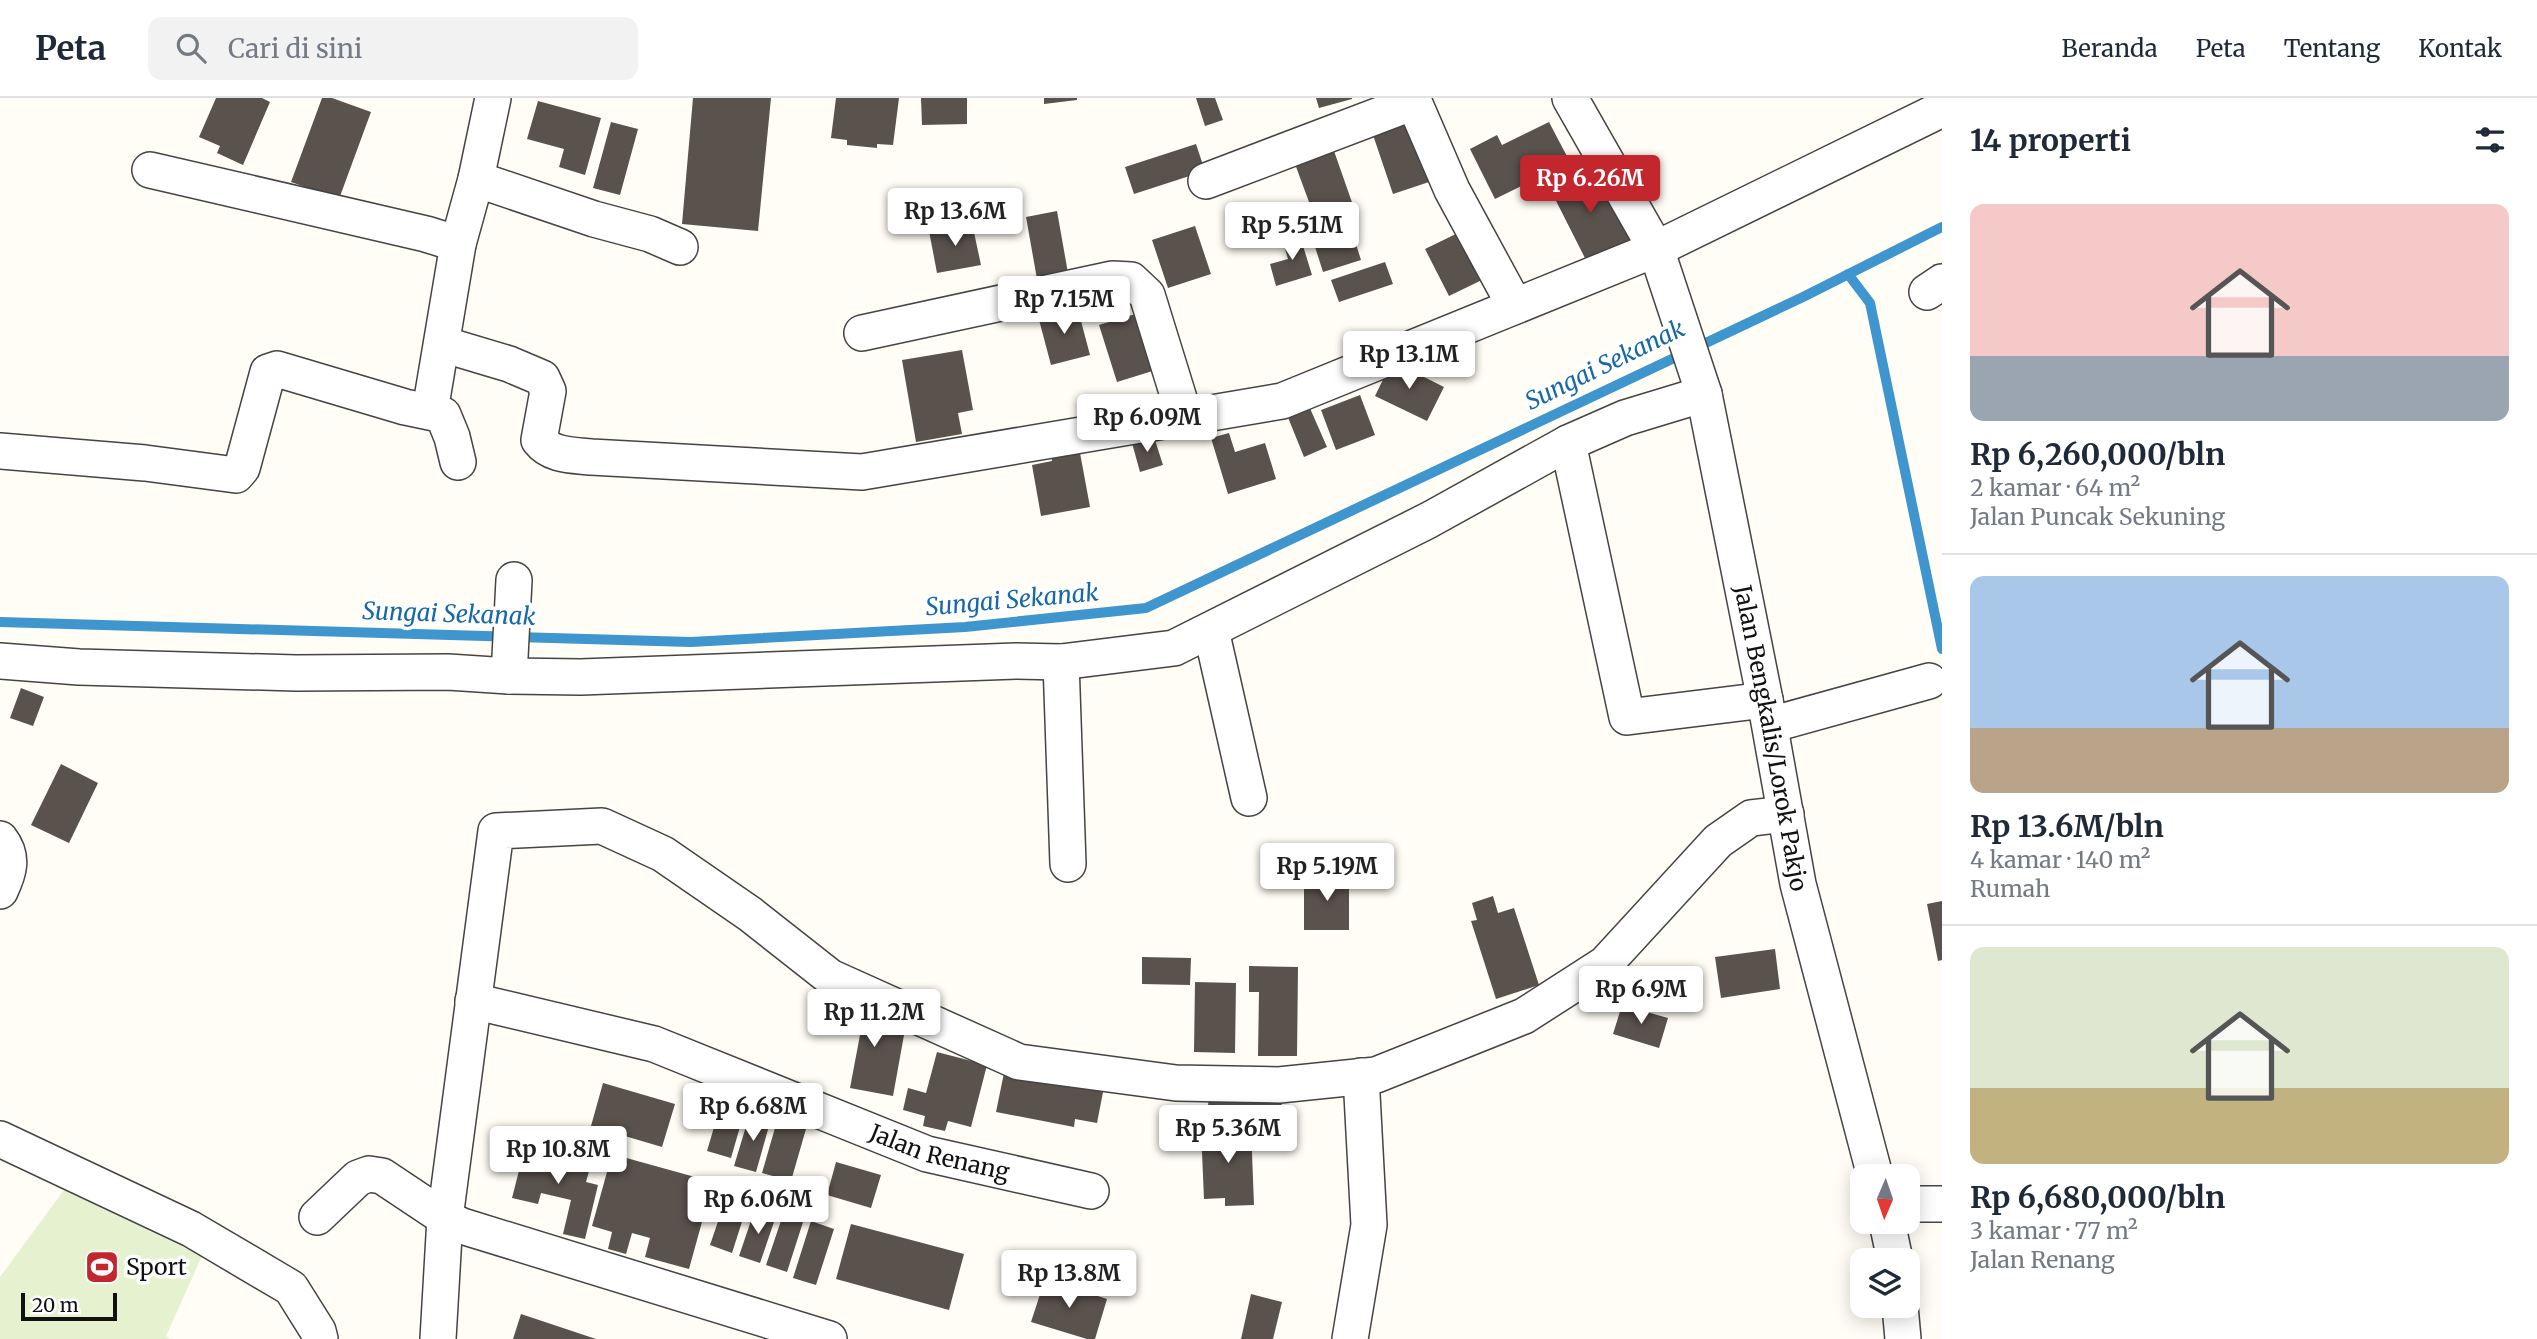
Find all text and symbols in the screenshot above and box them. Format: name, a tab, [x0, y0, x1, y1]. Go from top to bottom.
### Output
search box	[148, 17, 638, 80]
text: Peta	[35, 28, 106, 69]
icon: search	[172, 29, 210, 67]
text: Cari di sini	[228, 32, 362, 65]
text: Beranda	[2062, 33, 2158, 64]
text: Peta	[2196, 33, 2246, 64]
text: Tentang	[2284, 33, 2380, 64]
text: Kontak	[2418, 33, 2502, 64]
text: 14 properti	[1970, 121, 2131, 159]
icon: filters	[2471, 121, 2509, 159]
pin: Rp 6.26M	[1518, 156, 1662, 215]
text: Rp 6.26M	[1536, 163, 1644, 192]
pin: Rp 13.6M	[883, 188, 1027, 248]
text: Rp 13.6M	[904, 196, 1006, 225]
pin: Rp 5.51M	[1220, 202, 1364, 262]
text: Rp 5.51M	[1241, 210, 1343, 239]
icon: home	[2177, 250, 2303, 376]
pin: Rp 7.15M	[992, 276, 1136, 336]
text: Rp 7.15M	[1014, 284, 1114, 313]
water label: Sungai Sekanak	[1520, 313, 1690, 416]
pin: Rp 13.1M	[1337, 331, 1481, 391]
text: Rp 13.1M	[1359, 339, 1459, 368]
pin: Rp 6.09M	[1075, 394, 1219, 454]
text: Rp 6.09M	[1093, 402, 1201, 431]
text: Rp 6,260,000/bln	[1970, 435, 2225, 473]
text: 2 kamar · 64 m²	[1970, 473, 2140, 502]
text: Jalan Puncak Sekuning	[1970, 502, 2225, 531]
water label: Sungai Sekanak	[924, 577, 1100, 623]
street label: Jalan Bengkalis/Lorok Pakjo	[1728, 582, 1814, 894]
water label: Sungai Sekanak	[362, 595, 536, 632]
icon: home	[2177, 622, 2303, 748]
text: Rp 13.6M/bln	[1970, 807, 2164, 845]
pin: Rp 5.19M	[1255, 844, 1399, 903]
text: 4 kamar · 140 m²	[1970, 845, 2150, 874]
text: Rp 5.19M	[1276, 851, 1378, 880]
text: Rumah	[1970, 874, 2050, 903]
pin: Rp 6.9M	[1576, 967, 1706, 1026]
text: Rp 6.9M	[1595, 974, 1687, 1003]
pin: Rp 11.2M	[802, 990, 946, 1049]
icon: home	[2177, 993, 2303, 1119]
text: Rp 11.2M	[823, 997, 925, 1026]
pin: Rp 6.68M	[681, 1084, 825, 1143]
text: Rp 6.68M	[699, 1091, 807, 1120]
pin: Rp 5.36M	[1156, 1105, 1300, 1165]
text: Rp 5.36M	[1175, 1113, 1281, 1142]
street label: Jalan Renang	[864, 1117, 1012, 1186]
pin: Rp 10.8M	[486, 1126, 630, 1186]
text: Rp 10.8M	[506, 1134, 610, 1163]
north arrow	[1850, 1164, 1920, 1234]
map controls	[1850, 1164, 1920, 1318]
pin: Rp 6.06M	[686, 1176, 830, 1236]
text: Rp 6,680,000/bln	[1970, 1178, 2225, 1216]
text: Rp 6.06M	[704, 1184, 812, 1213]
text: 3 kamar · 77 m²	[1970, 1216, 2138, 1245]
text: Jalan Renang	[1970, 1245, 2115, 1274]
sports icon: Sport	[83, 1248, 121, 1286]
button: layers	[1850, 1248, 1920, 1318]
pin: Rp 13.8M	[997, 1250, 1141, 1310]
place label: Sport	[126, 1252, 187, 1281]
text: Rp 13.8M	[1017, 1258, 1121, 1287]
scale bar	[21, 1290, 117, 1322]
text: 20 m	[32, 1293, 79, 1317]

